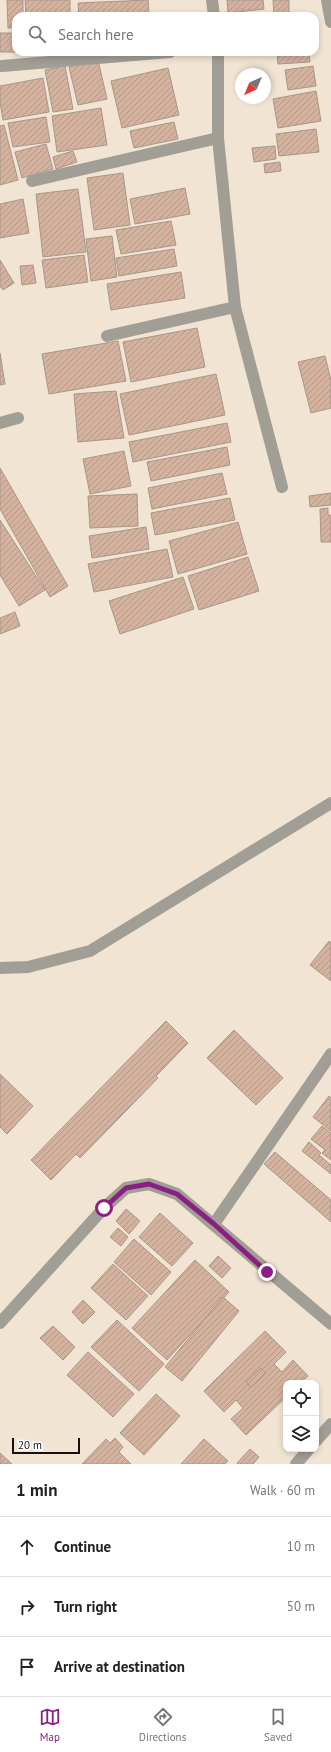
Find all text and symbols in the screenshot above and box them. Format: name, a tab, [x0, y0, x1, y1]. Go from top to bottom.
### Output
search box	[12, 12, 319, 56]
icon: search	[26, 23, 48, 45]
text: Search here	[58, 25, 134, 44]
north arrow	[235, 68, 271, 104]
route start	[95, 1199, 113, 1217]
route end	[258, 1263, 276, 1281]
map controls	[283, 1380, 319, 1452]
button: locate	[283, 1380, 319, 1416]
button: layers	[283, 1416, 319, 1452]
scale bar	[12, 1436, 80, 1455]
text: 20 m	[18, 1438, 42, 1452]
text: 1 min	[16, 1479, 57, 1501]
text: Walk · 60 m	[250, 1482, 315, 1499]
icon: ahead	[16, 1536, 38, 1558]
text: Continue	[54, 1537, 111, 1556]
text: 10 m	[287, 1538, 315, 1555]
icon: right	[16, 1596, 38, 1618]
text: Turn right	[54, 1597, 117, 1616]
text: 50 m	[287, 1598, 315, 1615]
icon: arrive	[16, 1656, 38, 1678]
text: Arrive at destination	[54, 1657, 185, 1676]
tab: Map	[39, 1706, 61, 1744]
tab: Directions	[139, 1706, 186, 1744]
tab: Saved	[264, 1706, 292, 1744]

